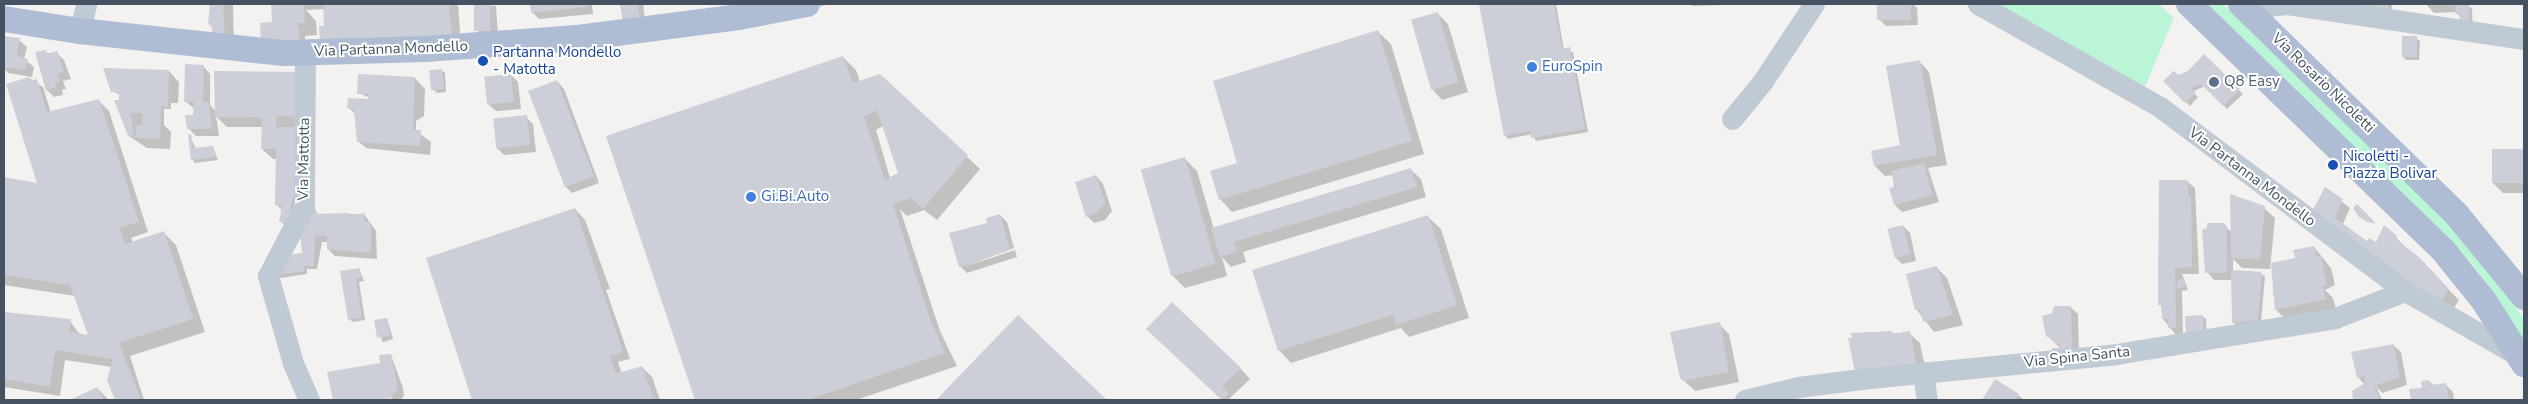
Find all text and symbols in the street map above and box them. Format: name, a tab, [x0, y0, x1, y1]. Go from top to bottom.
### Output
street label: Via Rosario Nicoletti	[2268, 29, 2378, 137]
street label: Via Partanna Mondello	[314, 37, 468, 61]
place label: Partanna Mondello - Matotta	[493, 43, 621, 78]
marker: Partanna Mondello - Matotta	[477, 55, 489, 67]
place label: EuroSpin	[1542, 58, 1603, 76]
marker: EuroSpin	[1526, 61, 1538, 73]
place label: Q8 Easy	[2224, 73, 2280, 91]
marker: Q8 Easy	[2208, 76, 2220, 88]
street label: Via Mattotta	[294, 117, 314, 201]
street label: Via Partanna Mondello	[2185, 123, 2319, 231]
place label: Nicoletti - Piazza Bolivar	[2343, 147, 2437, 182]
marker: Nicoletti - Piazza Bolivar	[2327, 159, 2339, 171]
place label: Gi.Bi.Auto	[761, 188, 829, 206]
marker: Gi.Bi.Auto	[745, 191, 757, 203]
street label: Via Spina Santa	[2023, 342, 2131, 372]

